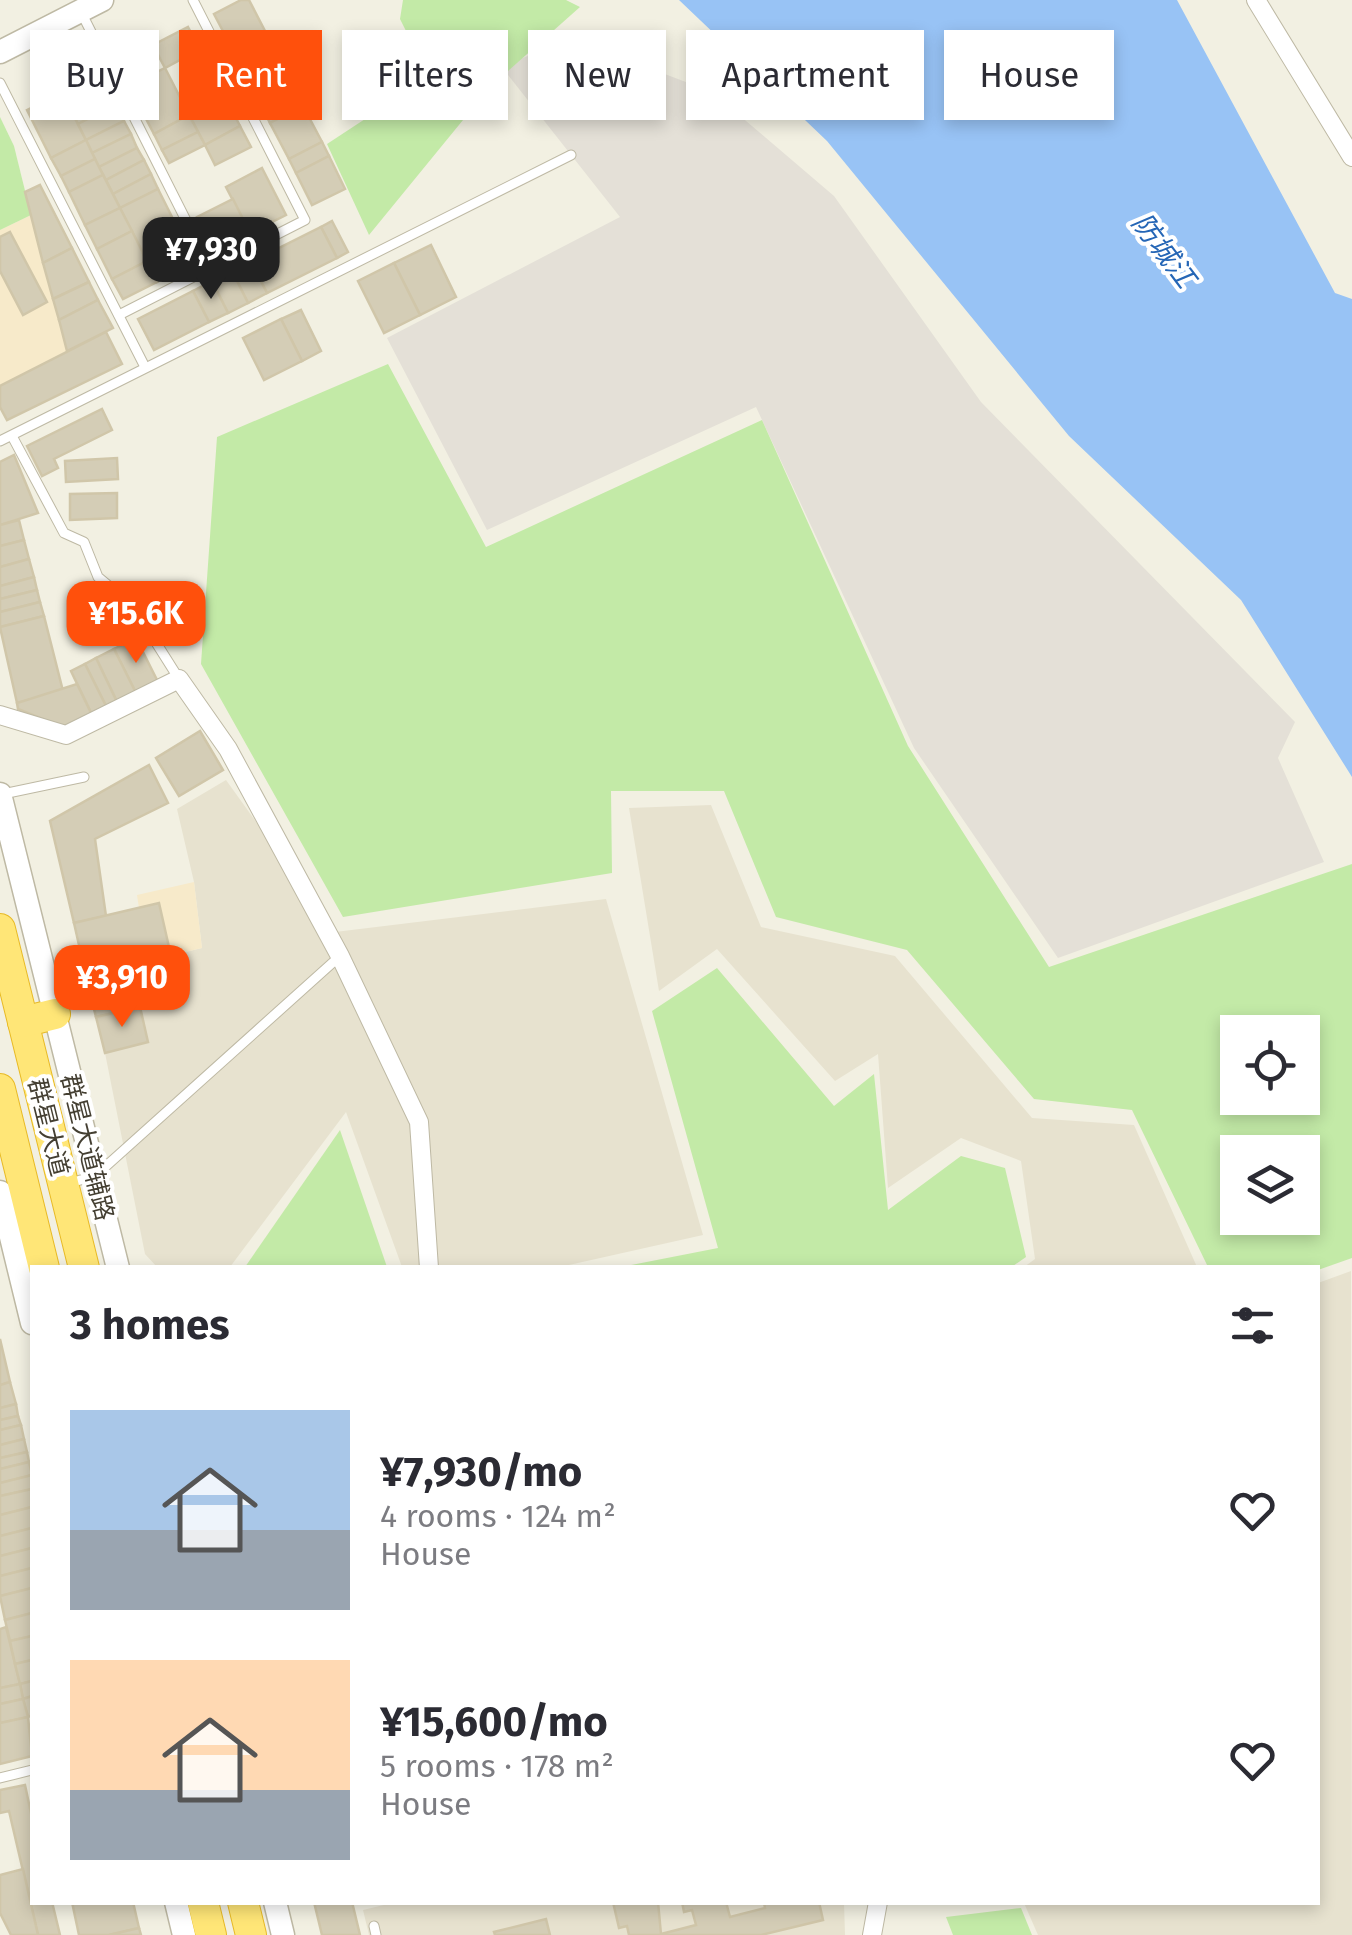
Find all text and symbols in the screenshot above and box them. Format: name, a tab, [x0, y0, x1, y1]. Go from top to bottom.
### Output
chip: Buy	[30, 30, 159, 120]
chip: Rent	[179, 30, 322, 120]
chip: Filters	[342, 30, 508, 120]
chip: New	[528, 30, 666, 120]
chip: Apartment	[686, 30, 924, 120]
chip: House	[944, 30, 1114, 120]
water label: 防城江	[1125, 207, 1204, 296]
pin: ¥7,930	[130, 217, 292, 302]
text: ¥7,930	[165, 230, 257, 268]
pin: ¥15.6K	[55, 581, 217, 666]
text: ¥15.6K	[89, 594, 183, 632]
pin: ¥3,910	[41, 945, 203, 1030]
text: ¥3,910	[76, 958, 168, 996]
map controls	[1220, 1015, 1320, 1235]
button: locate	[1220, 1015, 1320, 1115]
street label: 群星大道辅路	[54, 1071, 120, 1224]
street label: 群星大道	[21, 1075, 75, 1179]
button: layers	[1220, 1135, 1320, 1235]
icon: filters	[1225, 1298, 1280, 1353]
text: 3 homes	[70, 1300, 230, 1350]
text: ¥7,930/mo	[380, 1447, 582, 1497]
icon: home	[150, 1450, 270, 1570]
icon: heart	[1225, 1483, 1280, 1538]
text: 4 rooms · 124 m²	[380, 1497, 616, 1535]
text: House	[380, 1535, 471, 1573]
text: ¥15,600/mo	[380, 1697, 608, 1747]
icon: home	[150, 1700, 270, 1820]
icon: heart	[1225, 1733, 1280, 1788]
text: 5 rooms · 178 m²	[380, 1747, 614, 1785]
text: House	[380, 1785, 471, 1823]

